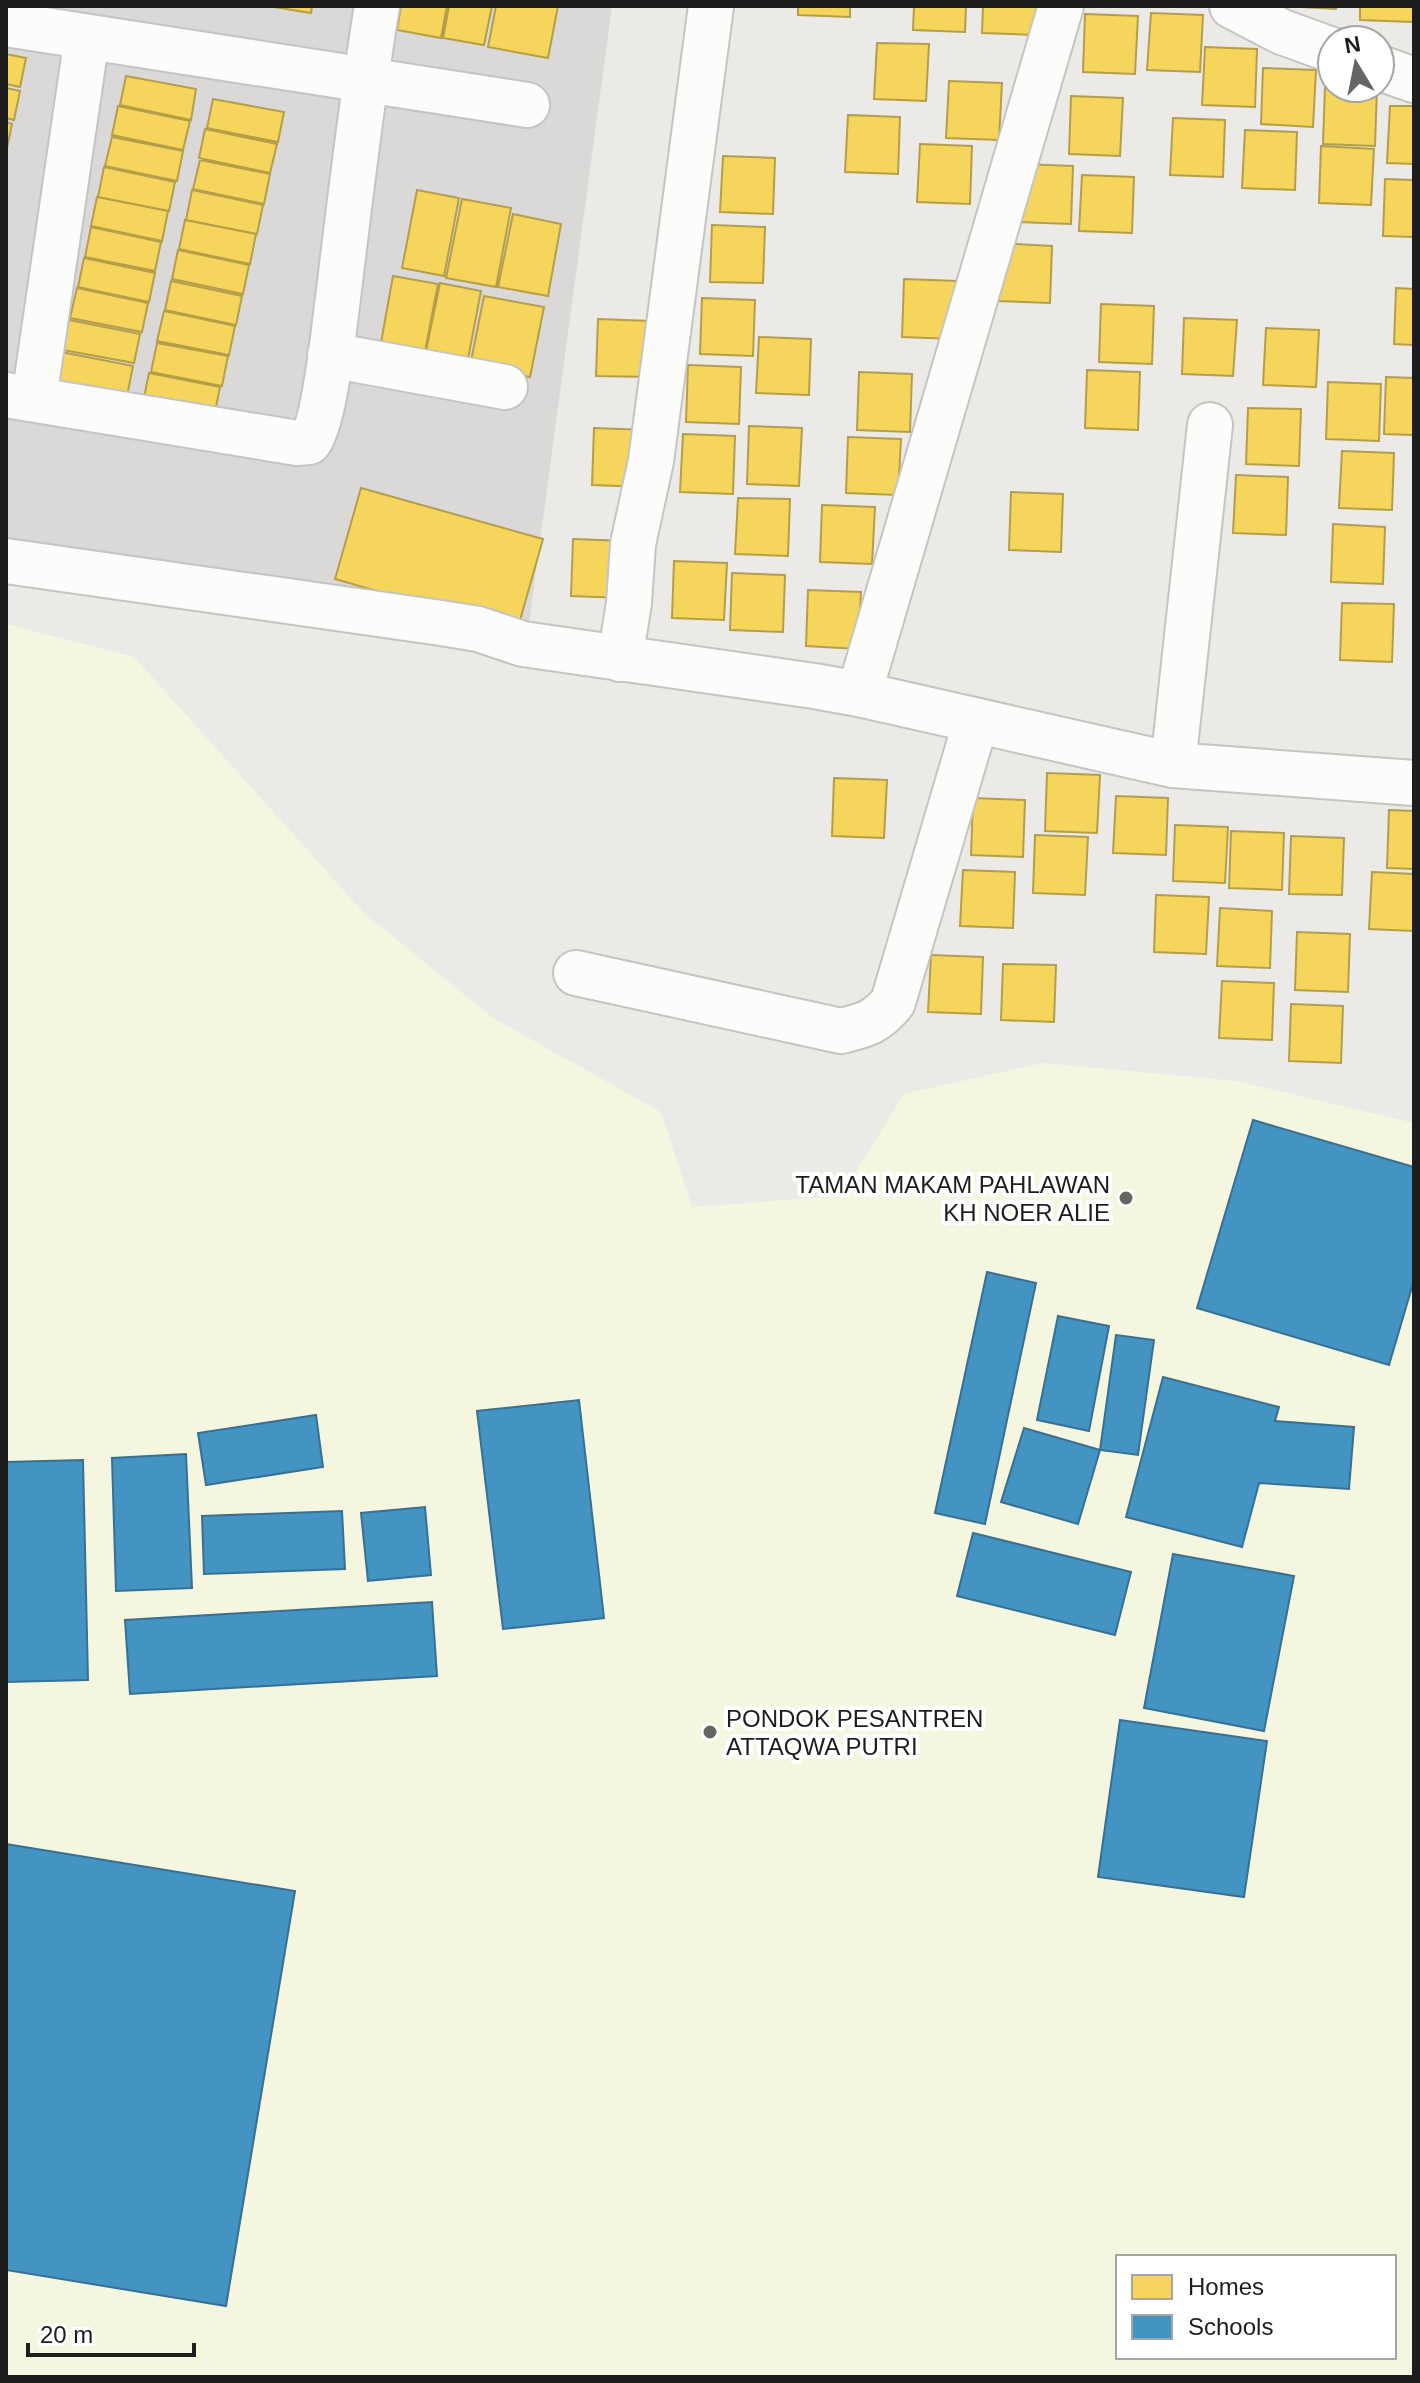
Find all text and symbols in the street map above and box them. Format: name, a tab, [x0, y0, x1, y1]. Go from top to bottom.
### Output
north arrow	[1316, 24, 1396, 104]
text: N	[1343, 31, 1363, 58]
place label: TAMAN MAKAM PAHLAWAN KH NOER ALIE	[795, 1171, 1110, 1226]
marker: TAMAN MAKAM PAHLAWAN KH NOER ALIE	[1117, 1189, 1135, 1207]
place label: PONDOK PESANTREN ATTAQWA PUTRI	[726, 1705, 983, 1760]
marker: PONDOK PESANTREN ATTAQWA PUTRI	[701, 1723, 719, 1741]
legend	[1116, 2255, 1396, 2359]
text: Homes	[1188, 2273, 1264, 2300]
scale bar	[28, 2307, 194, 2357]
text: Schools	[1188, 2313, 1273, 2340]
text: 20 m	[40, 2321, 93, 2348]

